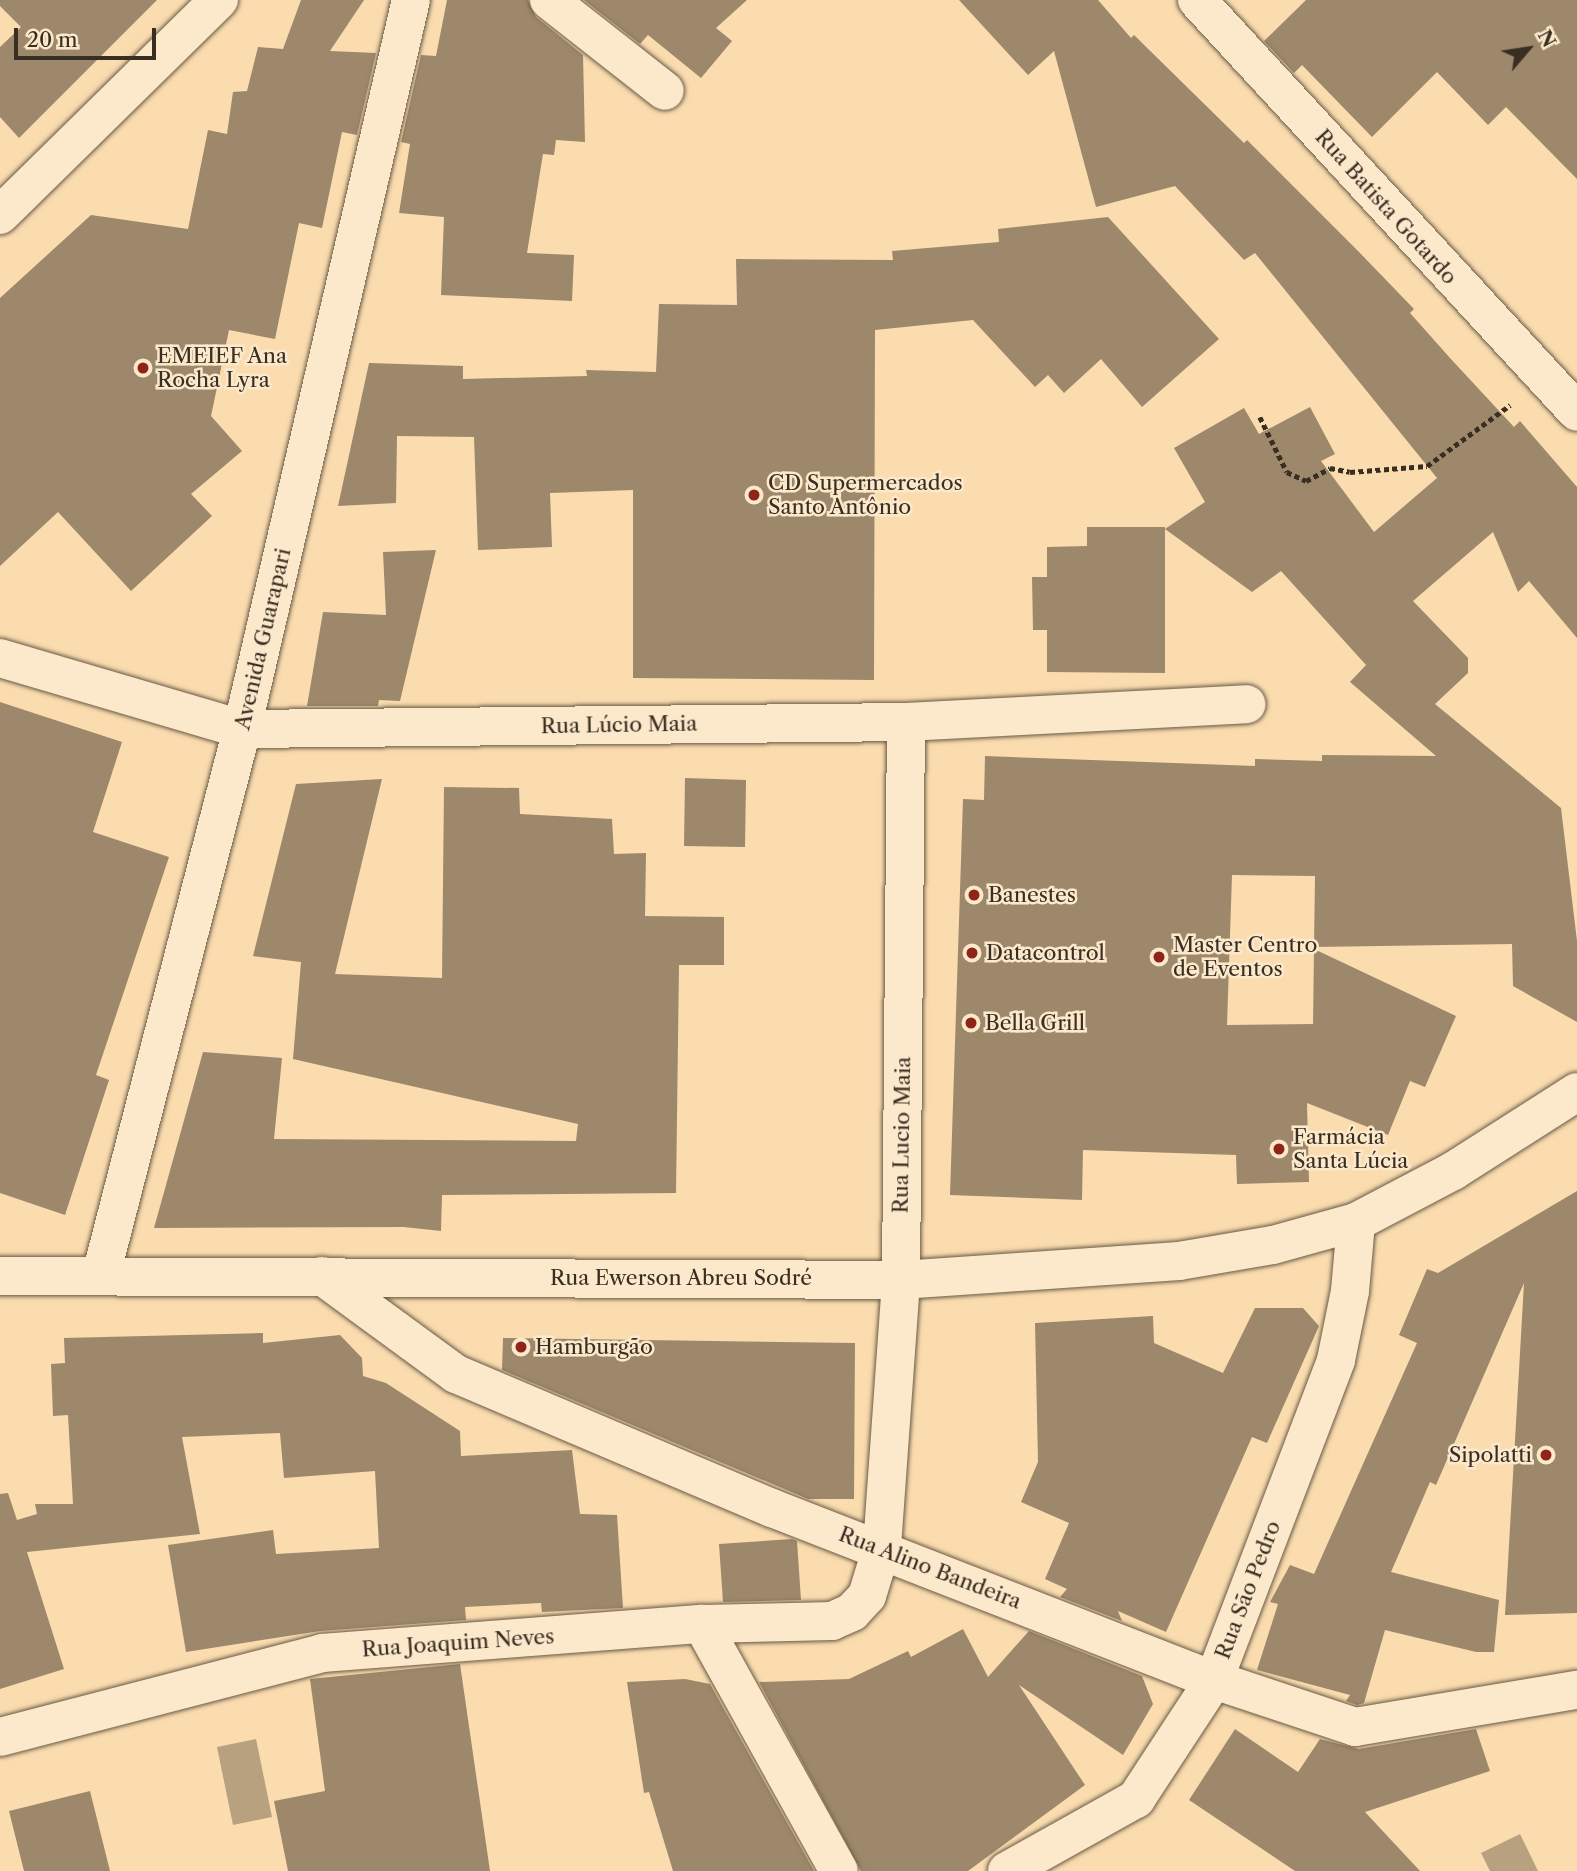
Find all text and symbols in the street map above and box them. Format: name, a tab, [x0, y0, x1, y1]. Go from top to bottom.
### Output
scale bar	[18, 14, 159, 58]
north arrow	[1493, 14, 1563, 84]
text: N	[1533, 26, 1561, 51]
text: 20 m	[27, 27, 78, 52]
street label: Rua Batista Gotardo	[1310, 124, 1462, 290]
place label: EMEIEF Ana Rocha Lyra	[157, 343, 289, 393]
marker: EMEIEF Ana Rocha Lyra	[135, 360, 151, 376]
place label: CD Supermercados Santo Antônio	[768, 470, 963, 520]
marker: CD Supermercados Santo Antônio	[746, 487, 762, 503]
street label: Avenida Guarapari	[230, 546, 296, 732]
street label: Rua Lúcio Maia	[540, 711, 698, 739]
place label: Banestes	[988, 882, 1076, 908]
marker: Banestes	[966, 887, 982, 903]
place label: Master Centro de Eventos	[1173, 932, 1318, 982]
place label: Datacontrol	[986, 940, 1105, 966]
marker: Datacontrol	[964, 945, 980, 961]
marker: Master Centro de Eventos	[1151, 949, 1167, 965]
place label: Bella Grill	[985, 1010, 1085, 1036]
marker: Bella Grill	[963, 1015, 979, 1031]
street label: Rua Lucio Maia	[888, 1056, 916, 1214]
place label: Farmácia Santa Lúcia	[1293, 1124, 1409, 1174]
marker: Farmácia Santa Lúcia	[1271, 1141, 1287, 1157]
street label: Rua Ewerson Abreu Sodré	[549, 1265, 813, 1291]
place label: Hamburgão	[535, 1334, 653, 1360]
marker: Hamburgão	[513, 1339, 529, 1355]
place label: Sipolatti	[1449, 1442, 1532, 1468]
marker: Sipolatti	[1538, 1447, 1554, 1463]
street label: Rua São Pedro	[1210, 1517, 1286, 1663]
street label: Rua Alino Bandeira	[835, 1521, 1025, 1615]
street label: Rua Joaquim Neves	[361, 1624, 555, 1662]

